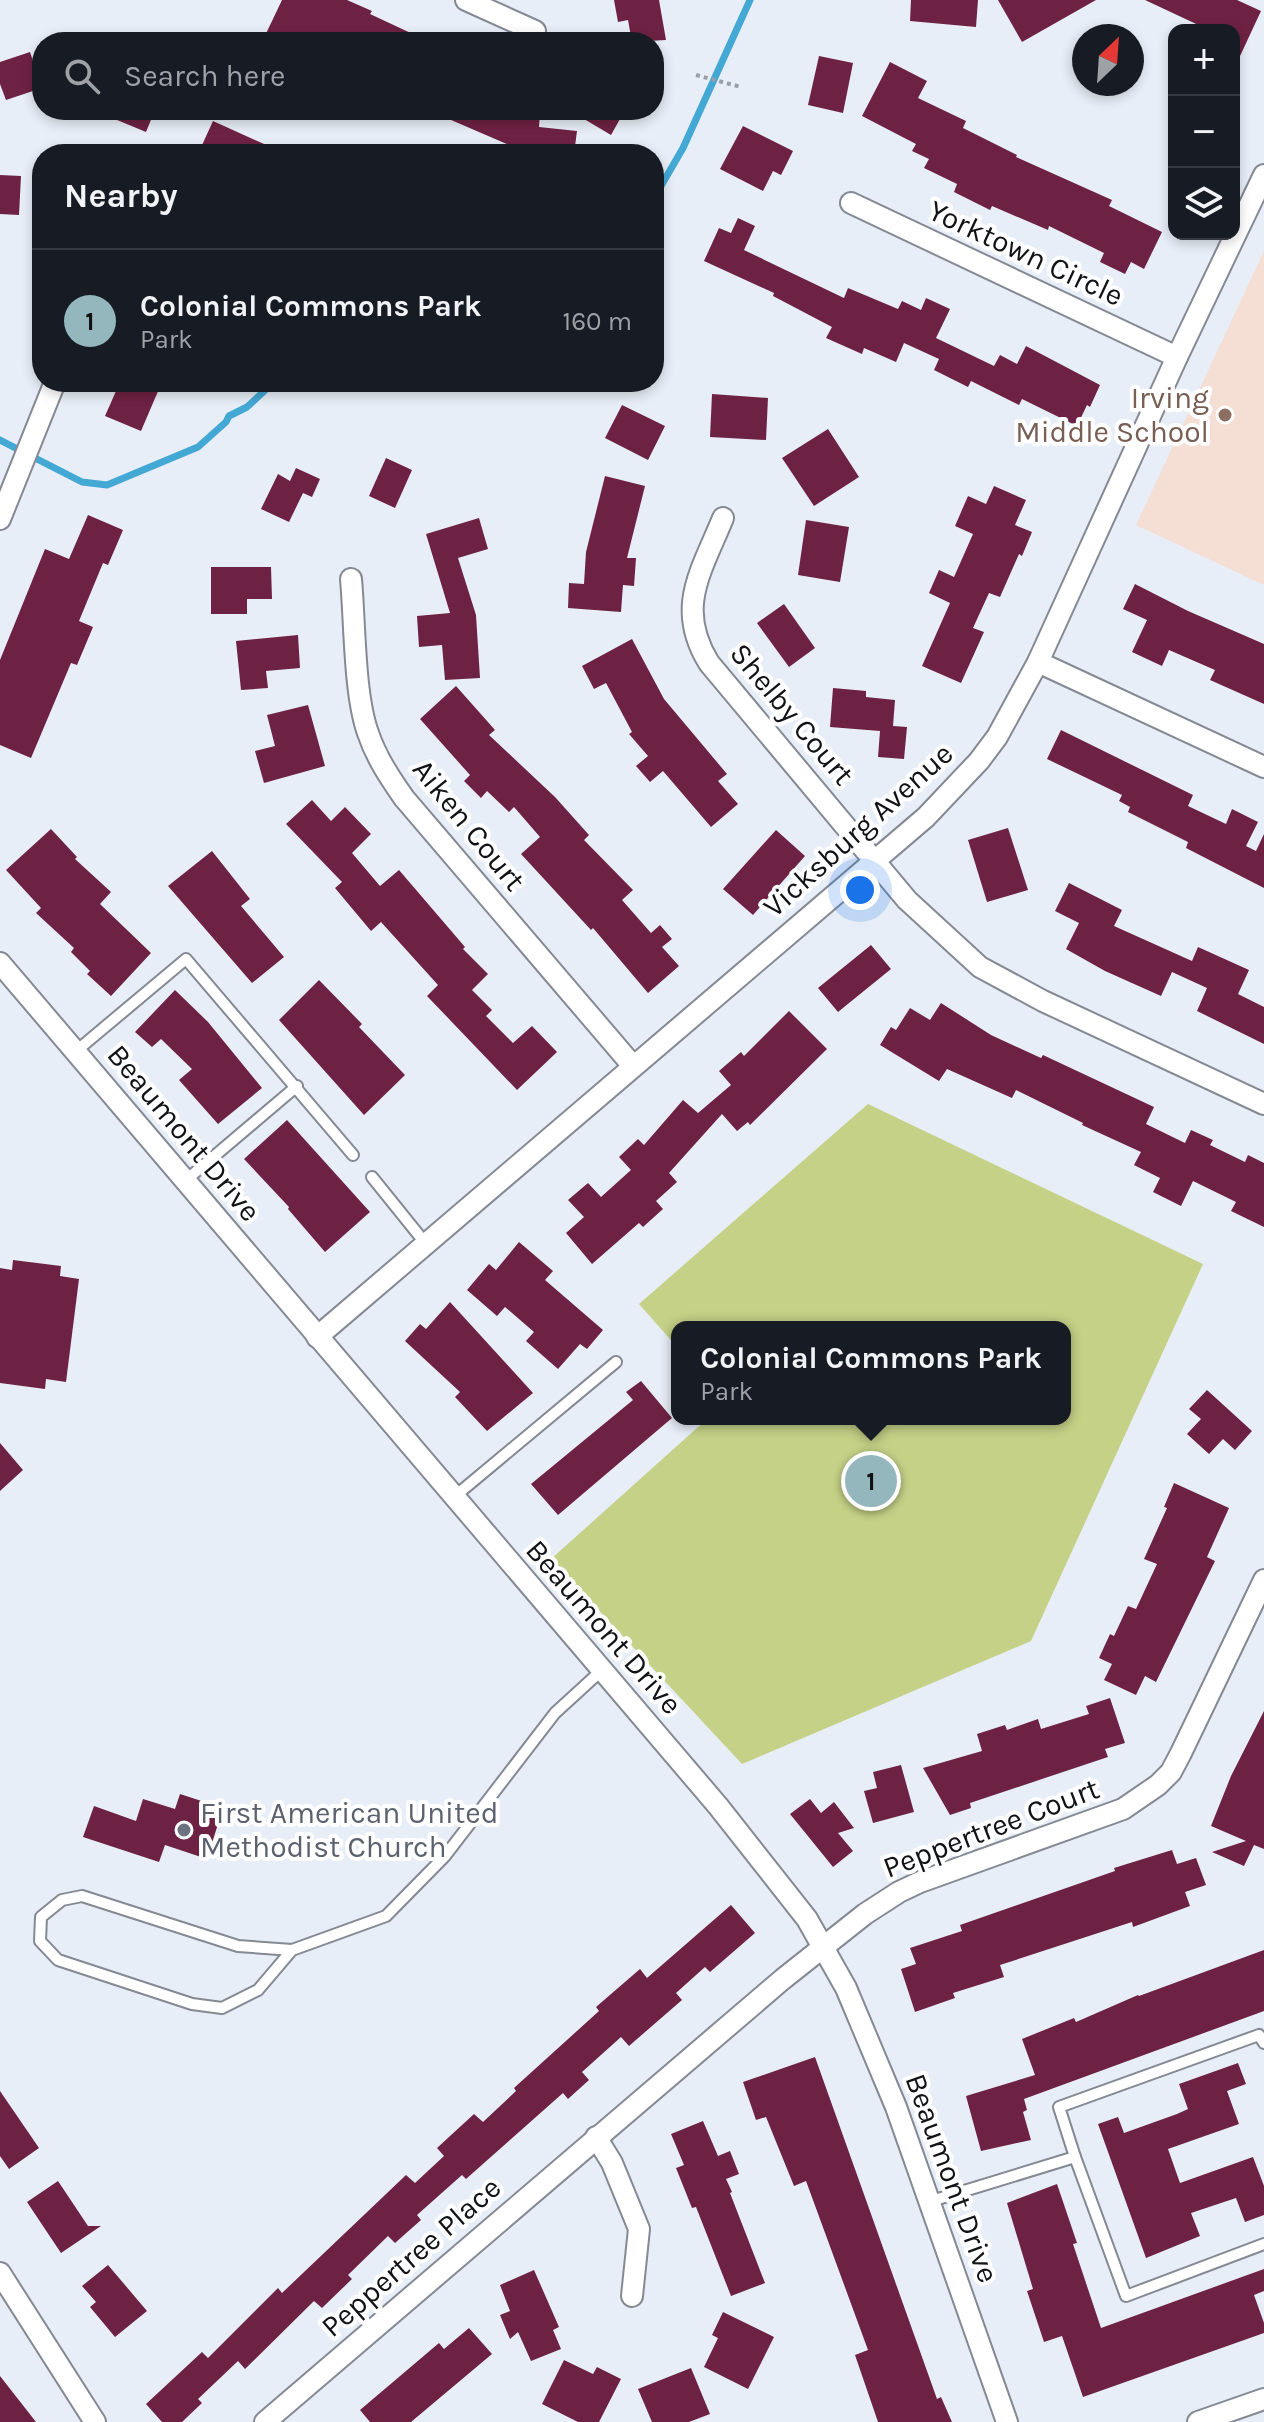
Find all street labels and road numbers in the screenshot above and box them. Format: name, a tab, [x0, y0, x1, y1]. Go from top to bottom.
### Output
street label: Yorktown Circle	[923, 192, 1129, 314]
street label: Shelby Court	[722, 636, 862, 792]
street label: Vicksburg Avenue	[756, 735, 960, 925]
street label: Aiken Court	[405, 752, 533, 898]
street label: Beaumont Drive	[100, 1037, 268, 1229]
street label: Beaumont Drive	[518, 1532, 690, 1722]
street label: Peppertree Court	[878, 1770, 1104, 1886]
street label: Beaumont Drive	[898, 2069, 1006, 2287]
street label: Peppertree Place	[314, 2169, 508, 2345]

